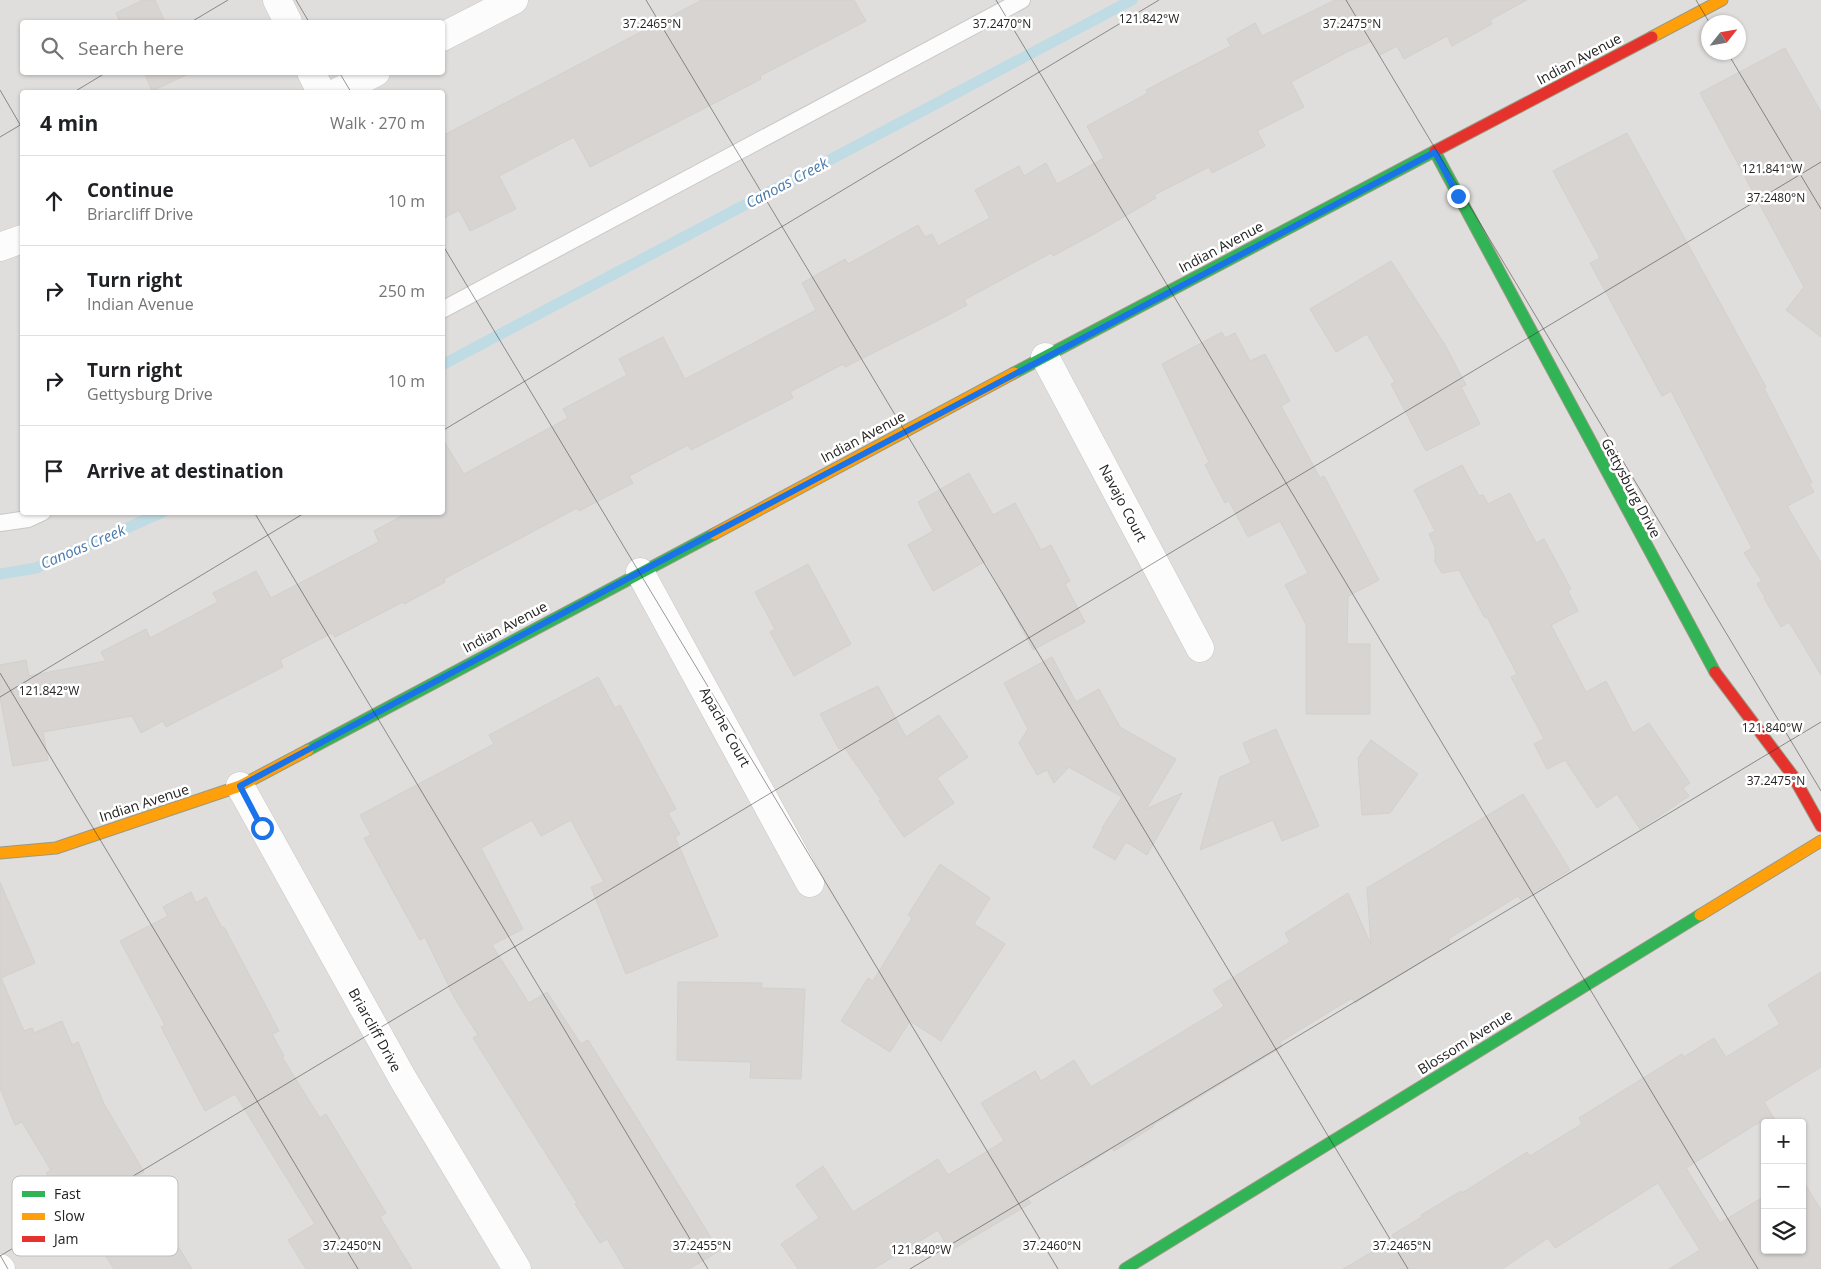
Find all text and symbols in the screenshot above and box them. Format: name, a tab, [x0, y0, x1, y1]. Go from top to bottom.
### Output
text: 121.842°W	[1119, 10, 1179, 27]
text: 37.2465°N	[623, 15, 681, 32]
text: 37.2470°N	[973, 15, 1031, 32]
text: 37.2475°N	[1323, 15, 1381, 32]
north arrow	[1701, 15, 1746, 60]
search box	[20, 20, 445, 75]
street label: Indian Avenue	[1533, 28, 1625, 89]
icon: search	[38, 34, 66, 62]
text: Search here	[78, 35, 184, 61]
text: 4 min	[40, 109, 98, 137]
text: Walk · 270 m	[330, 112, 425, 134]
water label: Canoas Creek	[742, 152, 832, 212]
text: 121.841°W	[1742, 160, 1802, 177]
text: Continue	[87, 177, 174, 203]
route end	[1447, 185, 1470, 208]
icon: ahead	[40, 187, 68, 215]
text: 37.2480°N	[1747, 189, 1805, 206]
text: 10 m	[388, 190, 425, 212]
text: Briarcliff Drive	[87, 203, 193, 225]
street label: Indian Avenue	[1175, 216, 1267, 277]
text: Turn right	[87, 267, 182, 293]
icon: right	[40, 277, 68, 305]
text: 250 m	[379, 280, 425, 302]
text: Indian Avenue	[87, 293, 194, 315]
text: Turn right	[87, 357, 182, 383]
icon: right	[40, 367, 68, 395]
text: 10 m	[388, 370, 425, 392]
text: Gettysburg Drive	[87, 383, 213, 405]
street label: Indian Avenue	[817, 406, 909, 467]
street label: Gettysburg Drive	[1597, 435, 1666, 541]
icon: arrive	[40, 457, 68, 485]
text: Arrive at destination	[87, 458, 284, 484]
street label: Navajo Court	[1095, 461, 1152, 545]
water label: Canoas Creek	[37, 519, 129, 573]
street label: Indian Avenue	[459, 596, 551, 657]
text: 121.842°W	[19, 682, 79, 699]
street label: Apache Court	[696, 683, 755, 770]
text: 121.840°W	[1742, 719, 1802, 736]
text: 37.2475°N	[1747, 772, 1805, 789]
street label: Indian Avenue	[97, 779, 191, 826]
route start	[251, 817, 274, 840]
street label: Briarcliff Drive	[345, 985, 406, 1075]
street label: Blossom Avenue	[1414, 1005, 1516, 1078]
map controls	[1761, 1119, 1806, 1254]
button: +	[1761, 1119, 1806, 1164]
button: −	[1761, 1164, 1806, 1209]
legend	[12, 1176, 178, 1256]
text: Fast	[54, 1184, 81, 1203]
text: Slow	[54, 1206, 85, 1225]
button: layers	[1761, 1209, 1806, 1254]
text: Jam	[52, 1229, 79, 1248]
text: 37.2450°N	[323, 1237, 381, 1254]
text: 37.2455°N	[673, 1237, 731, 1254]
text: 37.2460°N	[1023, 1237, 1081, 1254]
text: 37.2465°N	[1373, 1237, 1431, 1254]
text: 121.840°W	[891, 1241, 951, 1258]

